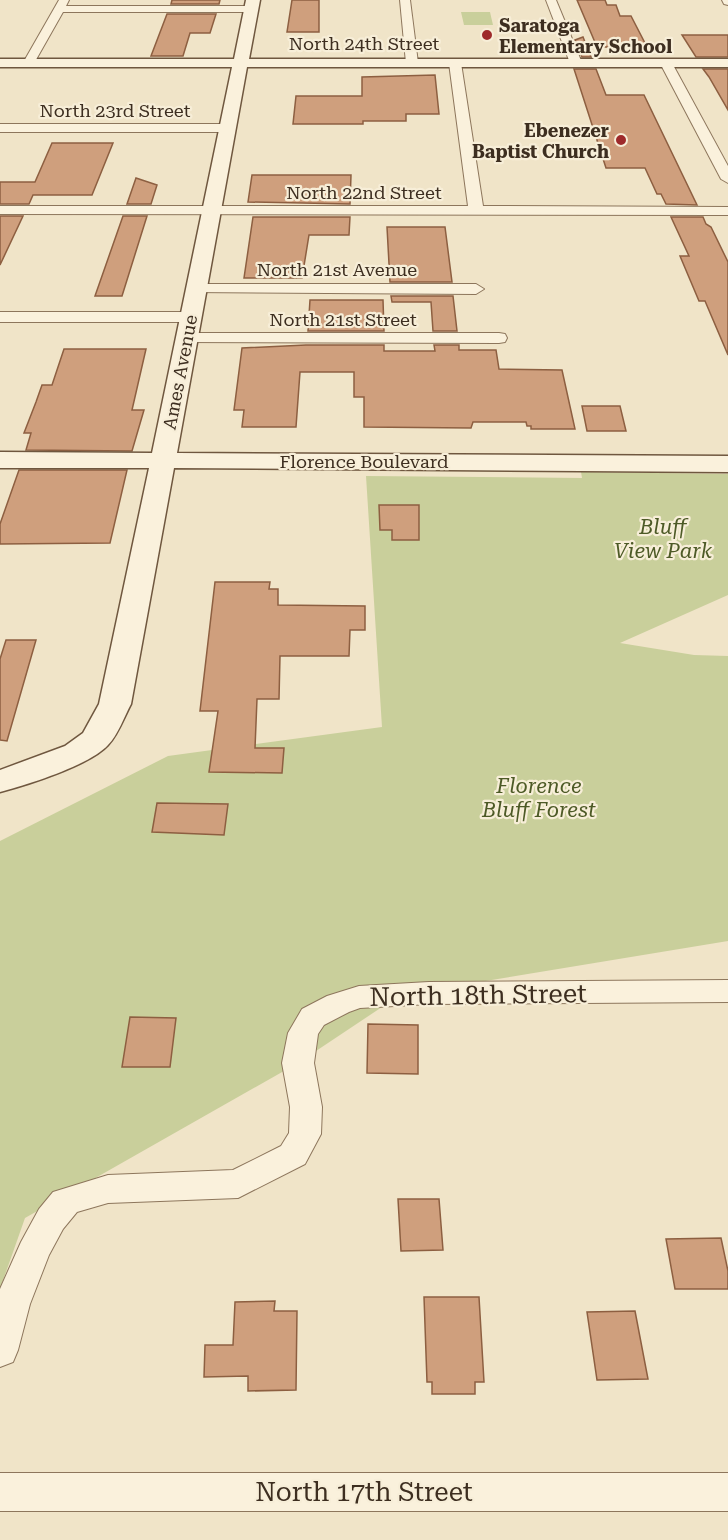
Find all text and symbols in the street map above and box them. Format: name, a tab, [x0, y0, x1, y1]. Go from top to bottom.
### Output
place label: Saratoga Elementary School	[499, 15, 672, 57]
marker: Saratoga Elementary School	[480, 28, 494, 42]
street label: North 24th Street	[289, 33, 440, 54]
street label: North 23rd Street	[40, 100, 191, 121]
place label: Ebenezer Baptist Church	[472, 120, 609, 162]
marker: Ebenezer Baptist Church	[614, 133, 628, 147]
street label: North 22nd Street	[286, 182, 442, 203]
street label: North 21st Avenue	[257, 259, 417, 280]
street label: North 21st Street	[269, 309, 417, 330]
street label: Ames Avenue	[159, 313, 201, 431]
street label: Florence Boulevard	[280, 451, 449, 472]
park label: Bluff View Park	[614, 515, 713, 563]
park label: Florence Bluff Forest	[481, 774, 596, 822]
street label: North 18th Street	[369, 978, 587, 1012]
street label: North 17th Street	[255, 1477, 473, 1507]

